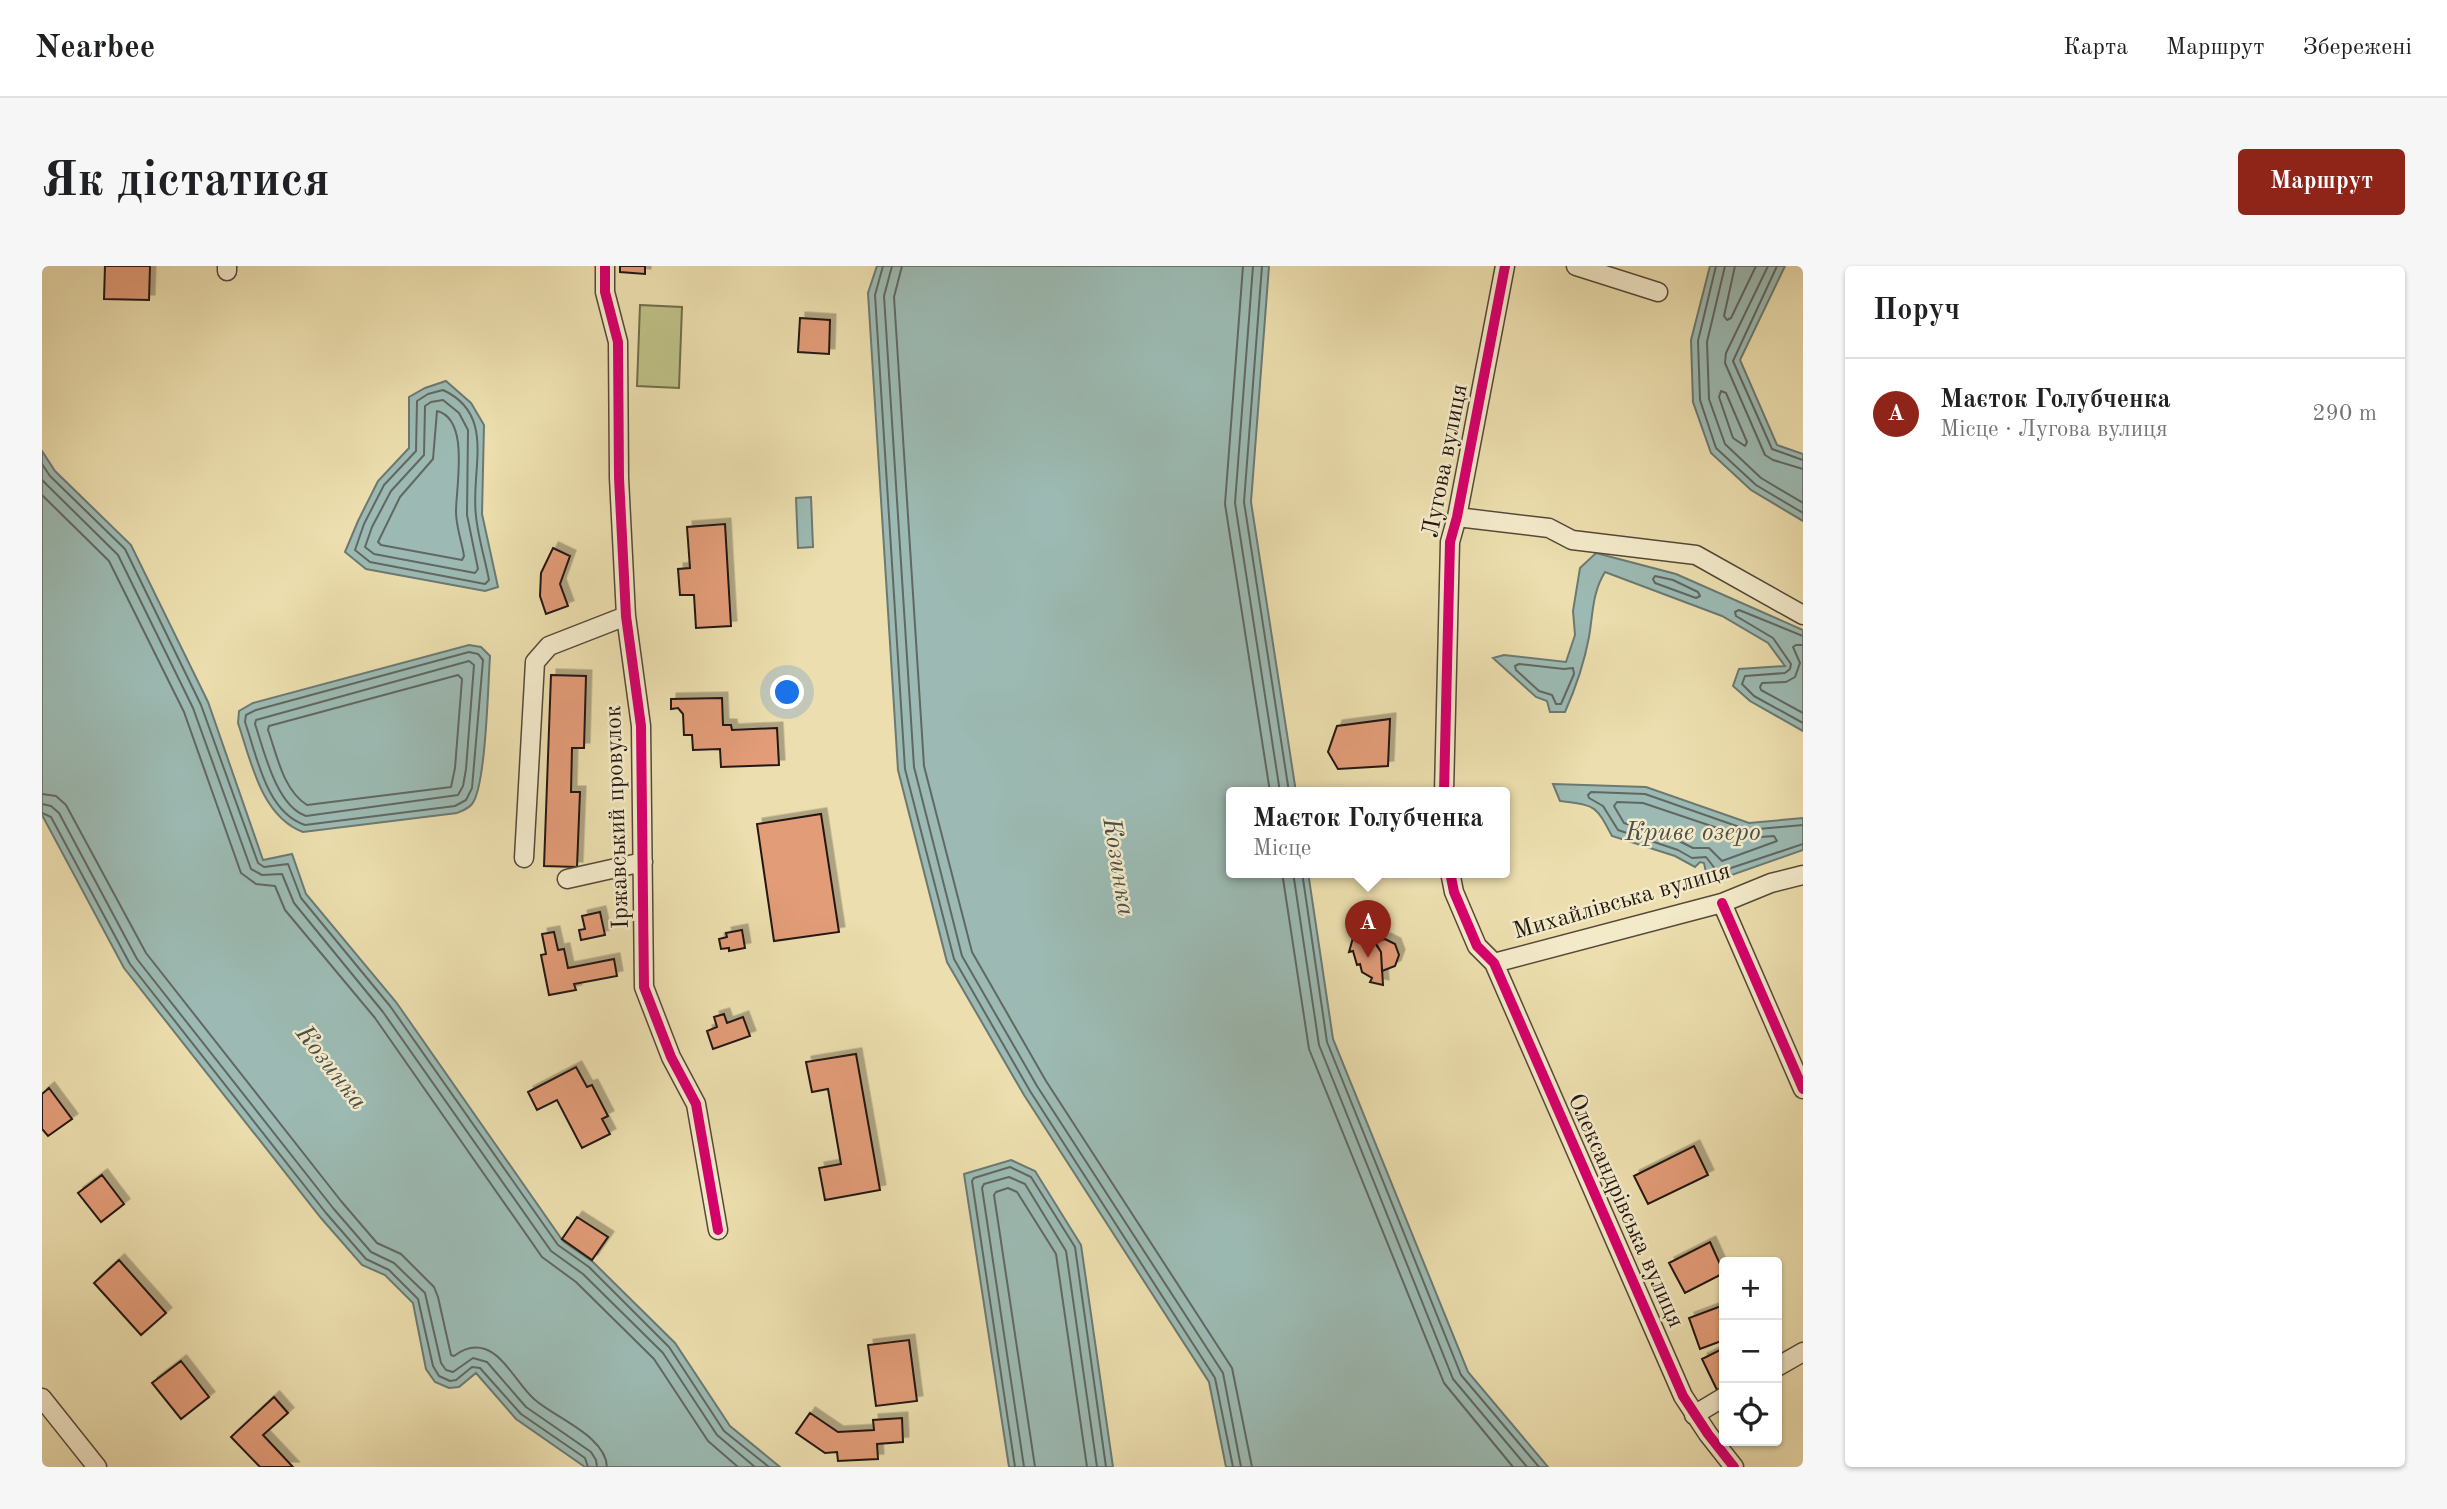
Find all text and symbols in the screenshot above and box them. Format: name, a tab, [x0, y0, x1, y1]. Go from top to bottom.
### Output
text: Nearbee	[35, 32, 155, 65]
text: Карта	[2063, 36, 2128, 60]
text: Маршрут	[2166, 36, 2265, 60]
text: Збережені	[2303, 36, 2412, 60]
button: Маршрут	[2238, 149, 2405, 215]
text: Як дістатися	[42, 158, 330, 207]
text: Поруч	[1873, 296, 1960, 326]
street label: Лугова вулиця	[1419, 382, 1473, 540]
text: Маєток Голубченка	[1940, 387, 2171, 413]
text: A	[1887, 402, 1905, 425]
text: 290 m	[2312, 402, 2377, 425]
text: Місце · Лугова вулиця	[1940, 418, 2168, 441]
your location	[770, 675, 804, 709]
street label: Іржавський провулок	[602, 705, 634, 929]
popup	[1226, 787, 1510, 878]
text: Маєток Голубченка	[1253, 806, 1483, 832]
water label: Козинка	[1097, 815, 1139, 918]
water label: Криве озеро	[1624, 820, 1761, 846]
text: Місце	[1253, 837, 1311, 860]
street label: Михайлівська вулиця	[1511, 859, 1733, 945]
pin: A	[1345, 900, 1391, 958]
water label: Козинка	[290, 1020, 372, 1115]
street label: Олександрівська вулиця	[1563, 1090, 1687, 1332]
map controls	[1719, 1257, 1782, 1446]
button: +	[1719, 1257, 1782, 1320]
button: −	[1719, 1320, 1782, 1383]
button: locate	[1719, 1383, 1782, 1446]

